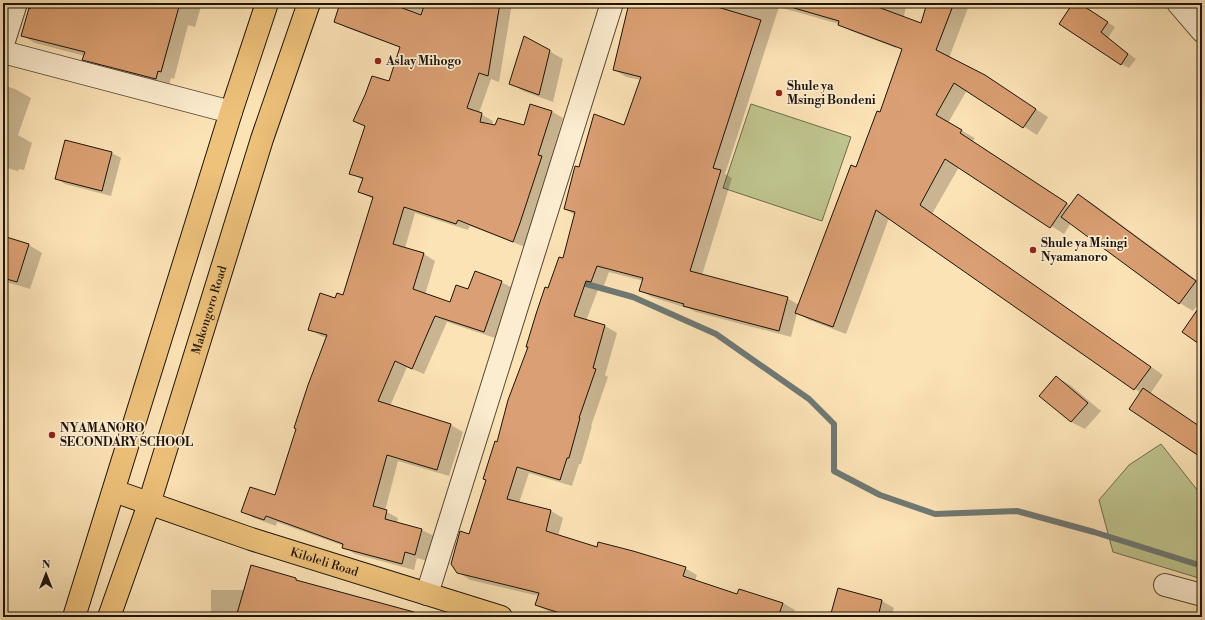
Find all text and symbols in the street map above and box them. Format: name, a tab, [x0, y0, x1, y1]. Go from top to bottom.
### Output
place label: Aslay Mihogo	[385, 54, 461, 69]
marker: Aslay Mihogo	[373, 56, 383, 66]
place label: Shule ya Msingi Bondeni	[787, 79, 876, 108]
marker: Shule ya Msingi Bondeni	[774, 88, 784, 98]
place label: Shule ya Msingi Nyamanoro	[1041, 236, 1128, 265]
marker: Shule ya Msingi Nyamanoro	[1028, 245, 1038, 255]
street label: Makongoro Road	[189, 264, 230, 356]
place label: NYAMANORO SECONDARY SCHOOL	[60, 421, 193, 450]
marker: NYAMANORO SECONDARY SCHOOL	[47, 430, 57, 440]
street label: Kiloleli Road	[288, 545, 360, 580]
north arrow	[26, 554, 66, 594]
text: N	[42, 558, 51, 572]

